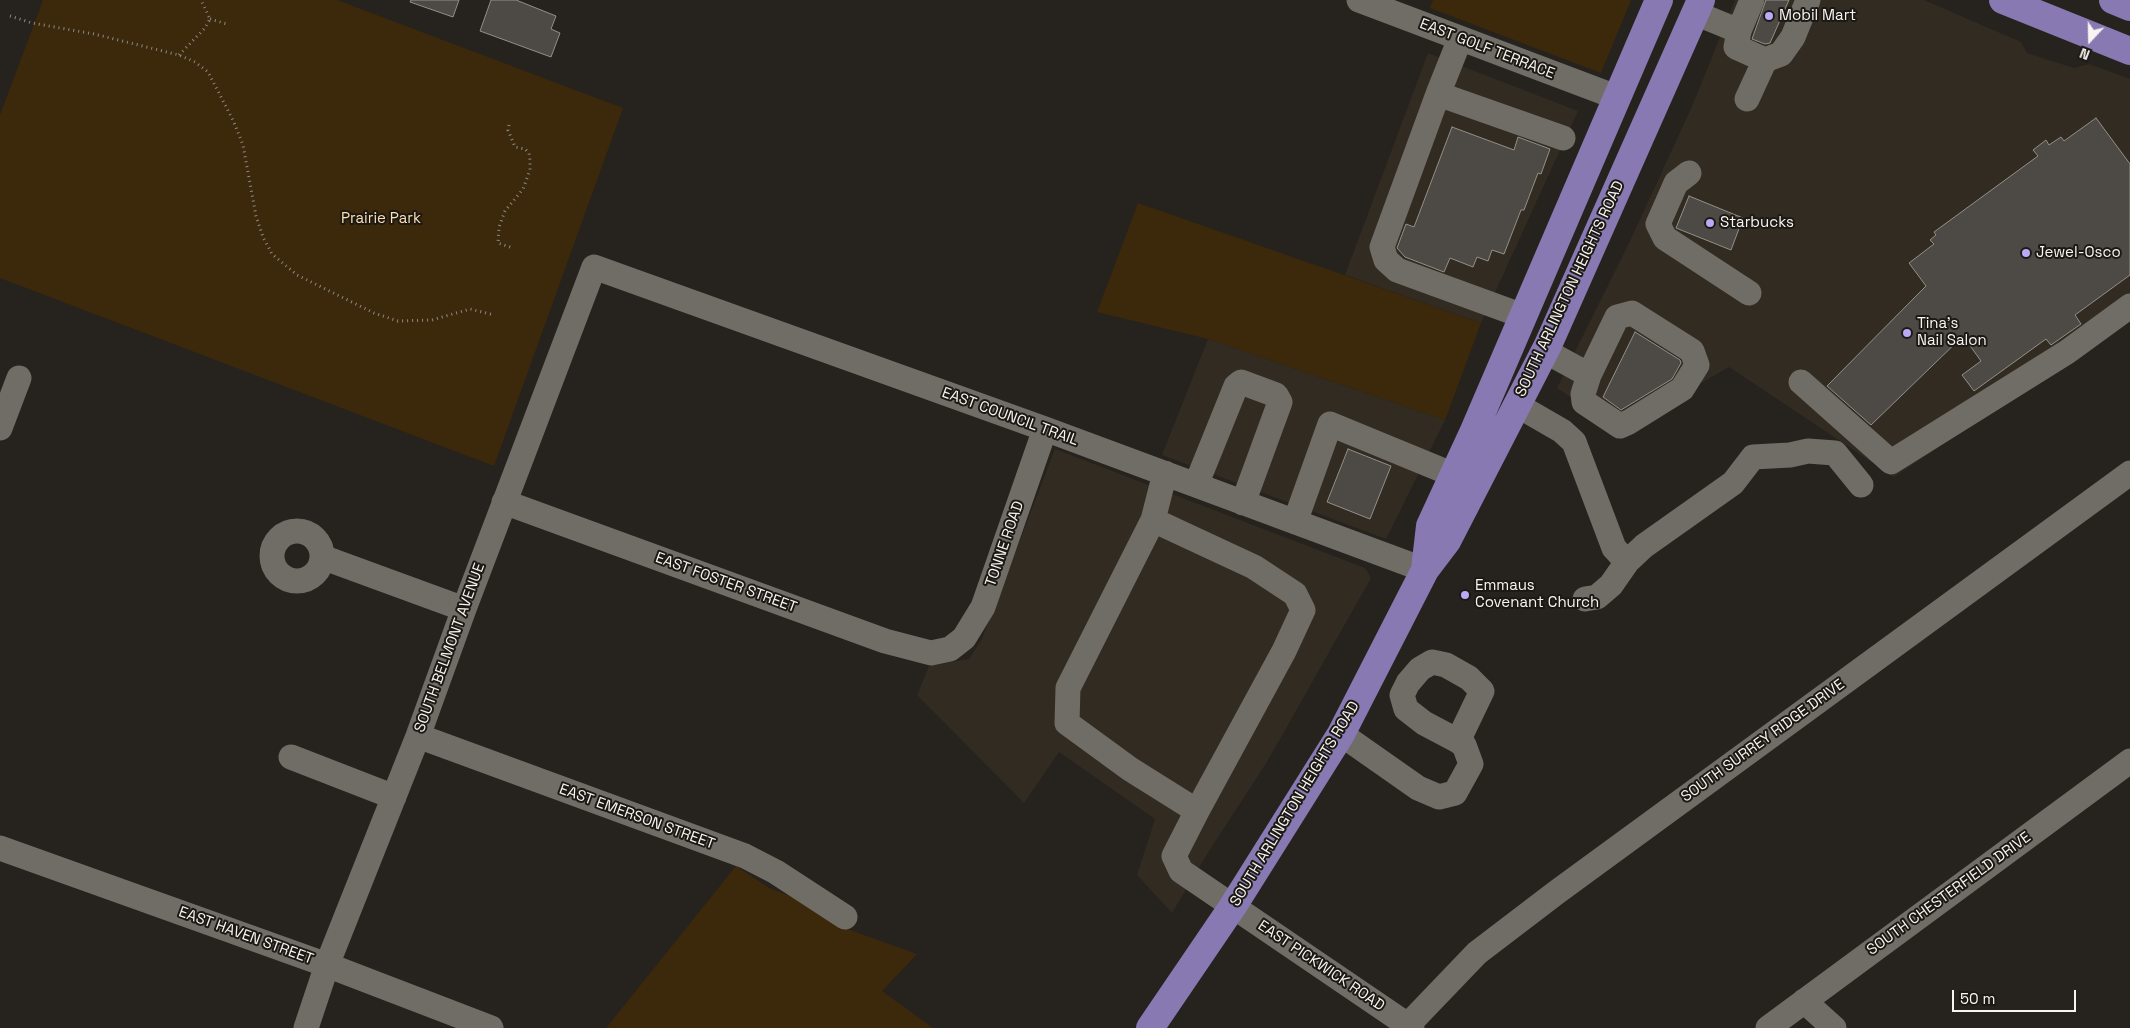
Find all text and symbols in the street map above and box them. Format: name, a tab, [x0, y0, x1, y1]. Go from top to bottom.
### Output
place label: Mobil Mart	[1779, 7, 1856, 25]
marker: Mobil Mart	[1763, 10, 1775, 22]
street label: EAST GOLF TERRACE	[1417, 15, 1557, 83]
north arrow	[2065, 15, 2115, 65]
text: N	[2077, 44, 2092, 64]
street label: SOUTH ARLINGTON HEIGHTS ROAD	[1512, 178, 1628, 400]
park label: Prairie Park	[341, 210, 421, 228]
place label: Starbucks	[1720, 214, 1794, 232]
marker: Starbucks	[1704, 217, 1716, 229]
place label: Jewel-Osco	[2036, 244, 2121, 262]
marker: Jewel-Osco	[2020, 247, 2032, 259]
place label: Tina's Nail Salon	[1917, 315, 1987, 350]
marker: Tina's Nail Salon	[1901, 327, 1913, 339]
street label: EAST COUNCIL TRAIL	[939, 384, 1081, 450]
street label: TONNE ROAD	[982, 499, 1028, 589]
street label: EAST FOSTER STREET	[653, 549, 799, 617]
street label: SOUTH BELMONT AVENUE	[411, 561, 489, 735]
place label: Emmaus Covenant Church	[1475, 577, 1599, 612]
marker: Emmaus Covenant Church	[1459, 589, 1471, 601]
street label: SOUTH SURREY RIDGE DRIVE	[1678, 676, 1848, 806]
street label: SOUTH ARLINGTON HEIGHTS ROAD	[1226, 698, 1364, 910]
street label: EAST EMERSON STREET	[557, 780, 717, 854]
street label: SOUTH CHESTERFIELD DRIVE	[1864, 828, 2034, 960]
street label: EAST HAVEN STREET	[176, 903, 316, 969]
street label: EAST PICKWICK ROAD	[1254, 917, 1388, 1015]
scale bar	[1955, 980, 2079, 1012]
text: 50 m	[1960, 989, 1995, 1008]

